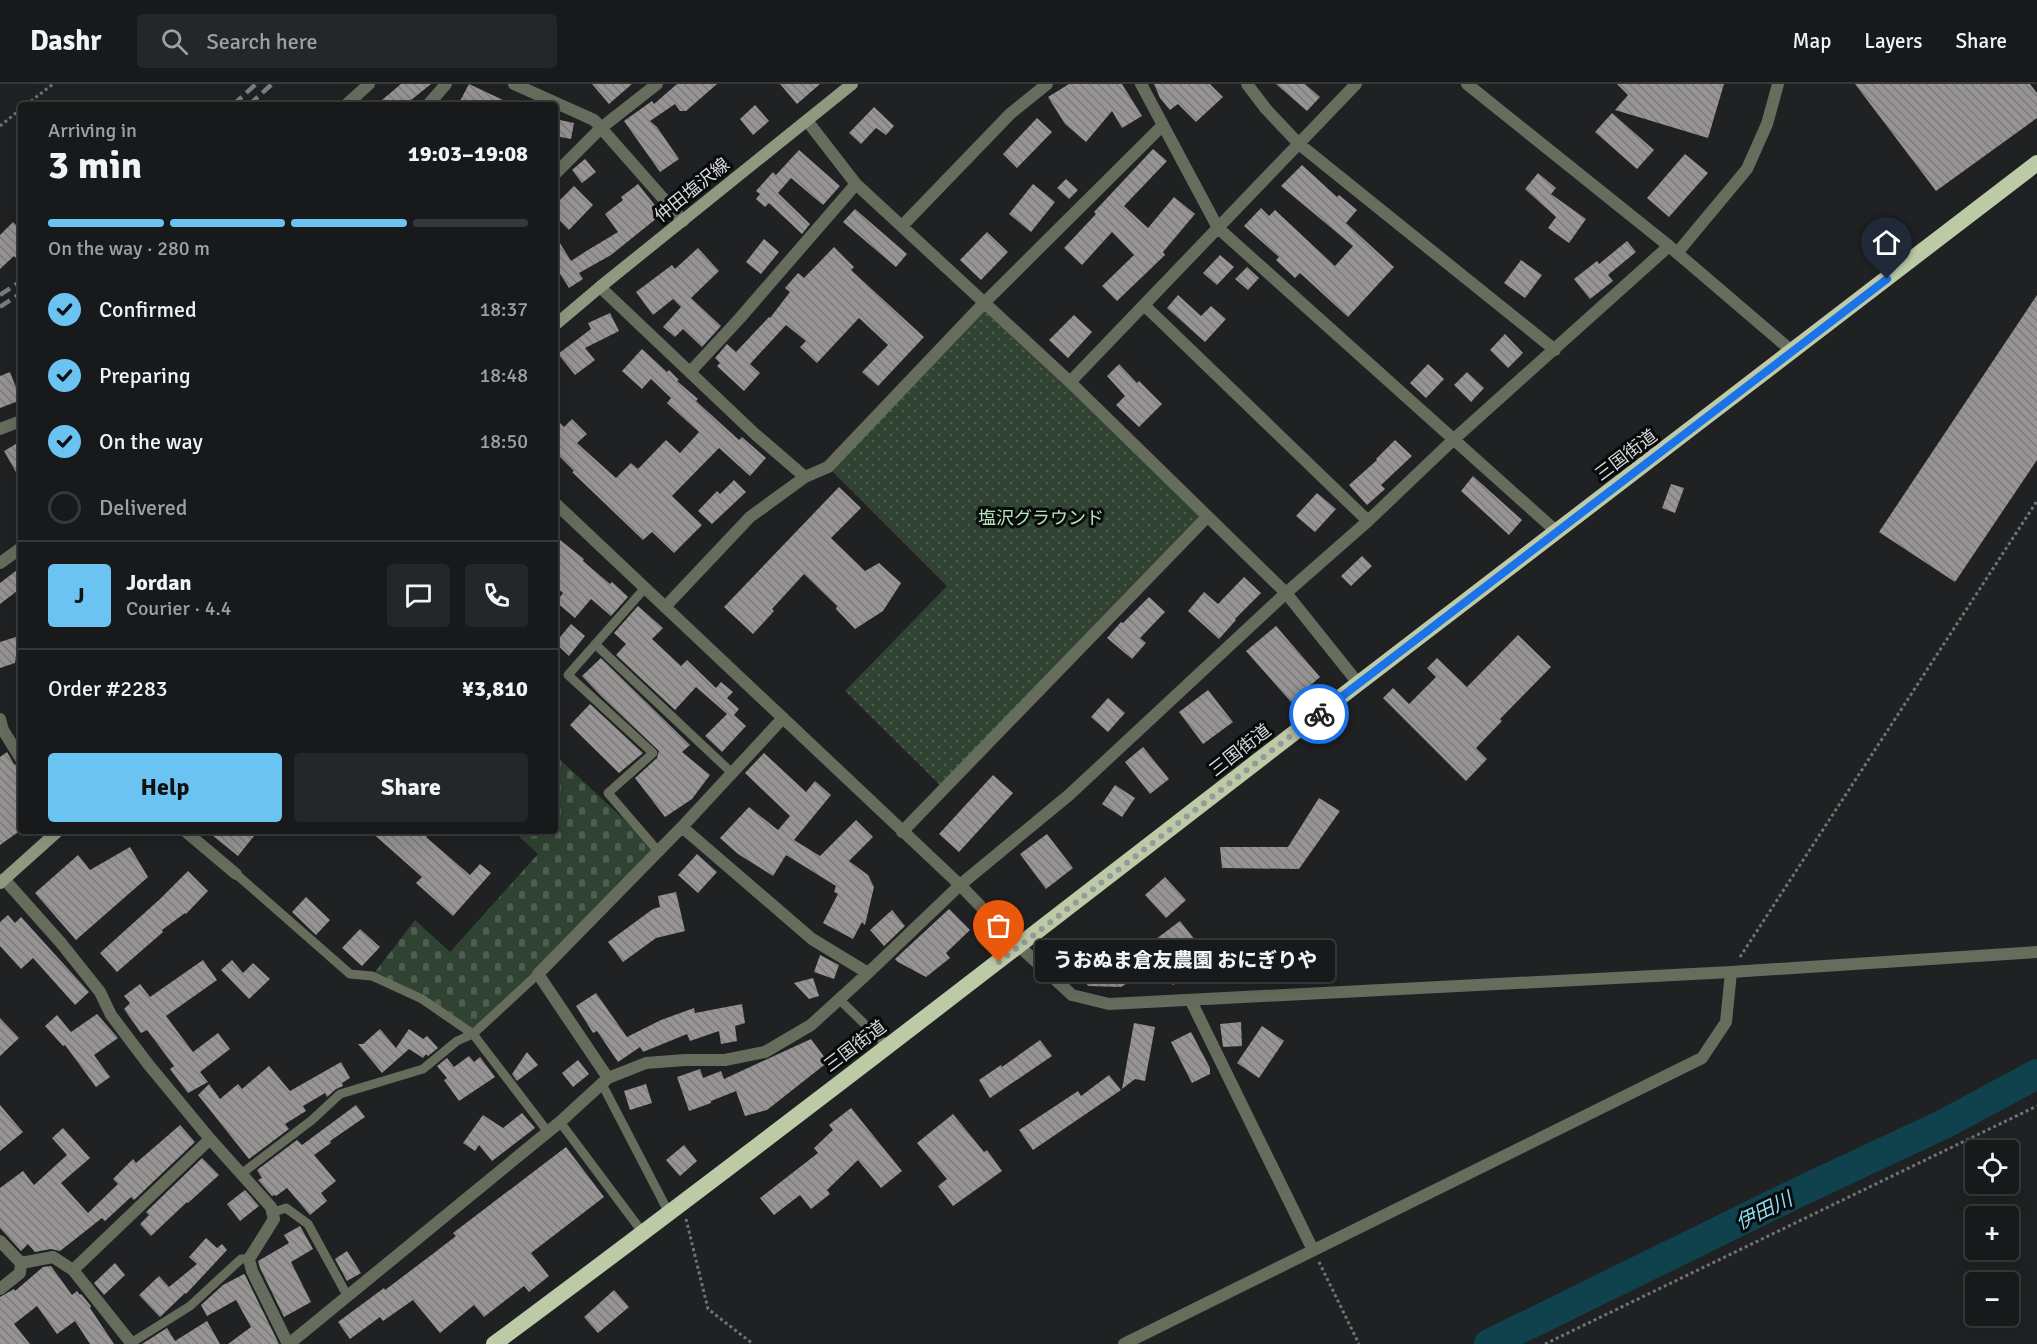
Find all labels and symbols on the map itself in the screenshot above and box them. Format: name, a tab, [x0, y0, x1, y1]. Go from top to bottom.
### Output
street label: 仲田塩沢線	[650, 153, 734, 227]
pin	[1861, 217, 1912, 279]
street label: 三国街道	[1591, 425, 1661, 485]
park label: 塩沢グラウンド	[978, 507, 1104, 529]
courier	[1289, 684, 1349, 744]
street label: 三国街道	[1205, 719, 1275, 781]
pin	[973, 900, 1024, 962]
callout: うおぬま倉友農園 おにぎりや	[1035, 941, 1335, 983]
street label: 三国街道	[820, 1016, 890, 1076]
water label: 伊田川	[1732, 1186, 1798, 1235]

